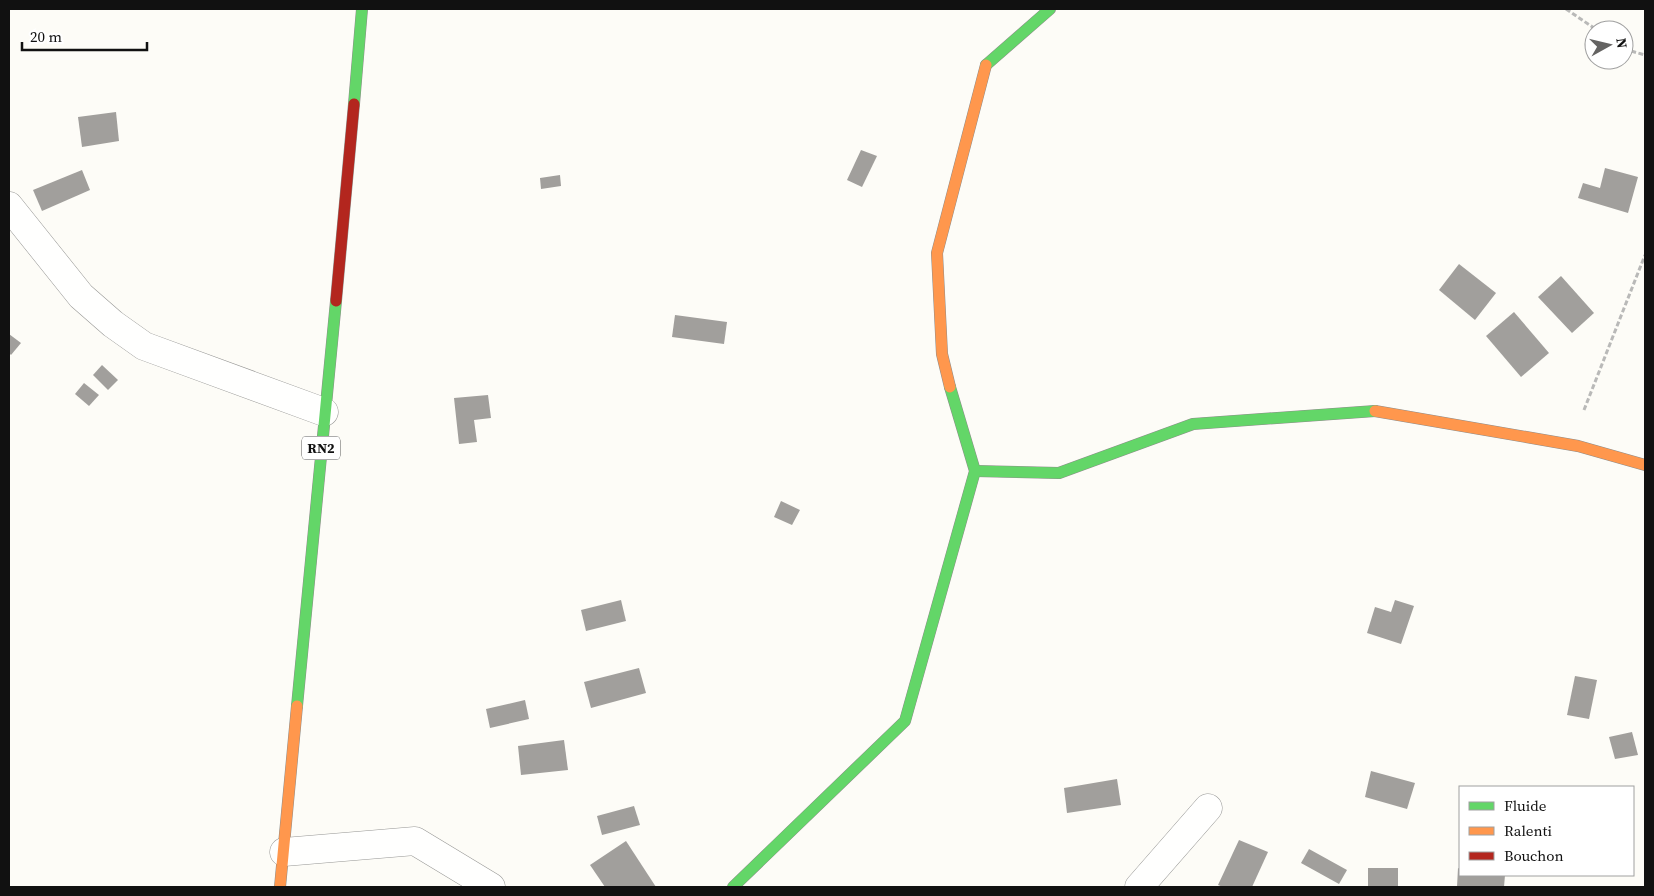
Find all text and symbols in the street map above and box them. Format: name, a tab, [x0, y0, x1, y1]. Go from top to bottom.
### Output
scale bar	[22, 20, 148, 52]
north arrow	[1584, 20, 1634, 70]
text: 20 m	[30, 26, 62, 47]
text: N	[1611, 37, 1632, 50]
road number: RN2	[302, 436, 340, 459]
legend	[1459, 786, 1634, 876]
text: Fluide	[1504, 795, 1547, 816]
text: Ralenti	[1504, 820, 1552, 841]
text: Bouchon	[1504, 845, 1564, 866]

